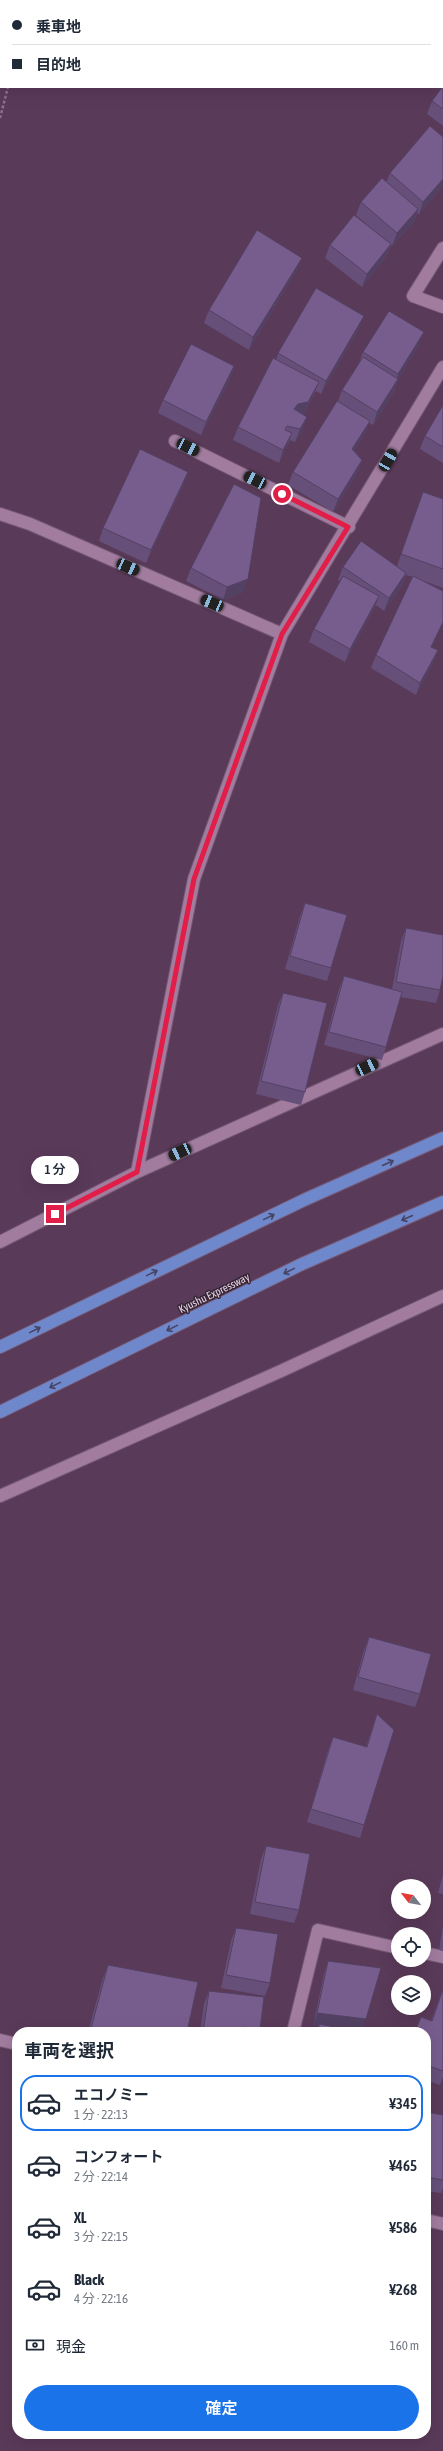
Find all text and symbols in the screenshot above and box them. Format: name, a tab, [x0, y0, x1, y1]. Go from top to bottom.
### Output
text: 乗車地	[36, 18, 81, 35]
text: 目的地	[36, 56, 81, 73]
car	[175, 436, 201, 458]
car	[377, 447, 399, 473]
car	[242, 469, 268, 491]
route start	[273, 485, 291, 503]
car	[115, 557, 141, 577]
car	[199, 593, 225, 613]
car	[354, 1056, 380, 1078]
car	[167, 1141, 193, 1163]
callout: 1 分	[31, 1156, 79, 1184]
one-way arrow	[381, 1159, 393, 1166]
text: 1 分	[45, 1162, 65, 1177]
route end	[46, 1205, 64, 1223]
one-way arrow	[263, 1213, 275, 1220]
one-way arrow	[402, 1215, 414, 1222]
one-way arrow	[283, 1268, 295, 1275]
one-way arrow	[146, 1269, 158, 1276]
street label: Kyushu Expressway	[177, 1270, 252, 1315]
one-way arrow	[166, 1325, 178, 1332]
one-way arrow	[29, 1326, 41, 1333]
one-way arrow	[49, 1382, 61, 1389]
north arrow	[391, 1879, 431, 1919]
map controls	[391, 1879, 431, 2015]
button: locate	[391, 1927, 431, 1967]
button: layers	[391, 1975, 431, 2015]
text: 車両を選択	[24, 2040, 114, 2061]
icon: car	[26, 2085, 62, 2121]
text: エコノミー	[74, 2086, 149, 2103]
text: ¥345	[389, 2095, 417, 2112]
text: 1 分 · 22:13	[74, 2107, 128, 2122]
icon: car	[26, 2147, 62, 2183]
text: コンフォート	[74, 2148, 164, 2165]
text: ¥465	[389, 2157, 417, 2174]
text: 2 分 · 22:14	[74, 2169, 128, 2184]
icon: car	[26, 2209, 62, 2245]
text: XL	[74, 2209, 87, 2226]
text: ¥586	[389, 2219, 417, 2236]
text: 3 分 · 22:15	[74, 2229, 128, 2244]
icon: car	[26, 2271, 62, 2307]
text: Black	[74, 2271, 104, 2288]
text: ¥268	[389, 2281, 417, 2298]
text: 4 分 · 22:16	[74, 2291, 128, 2306]
icon: cash	[24, 2334, 46, 2356]
text: 現金	[56, 2338, 86, 2355]
text: 160 m	[390, 2338, 419, 2353]
button: 確定	[24, 2385, 419, 2431]

